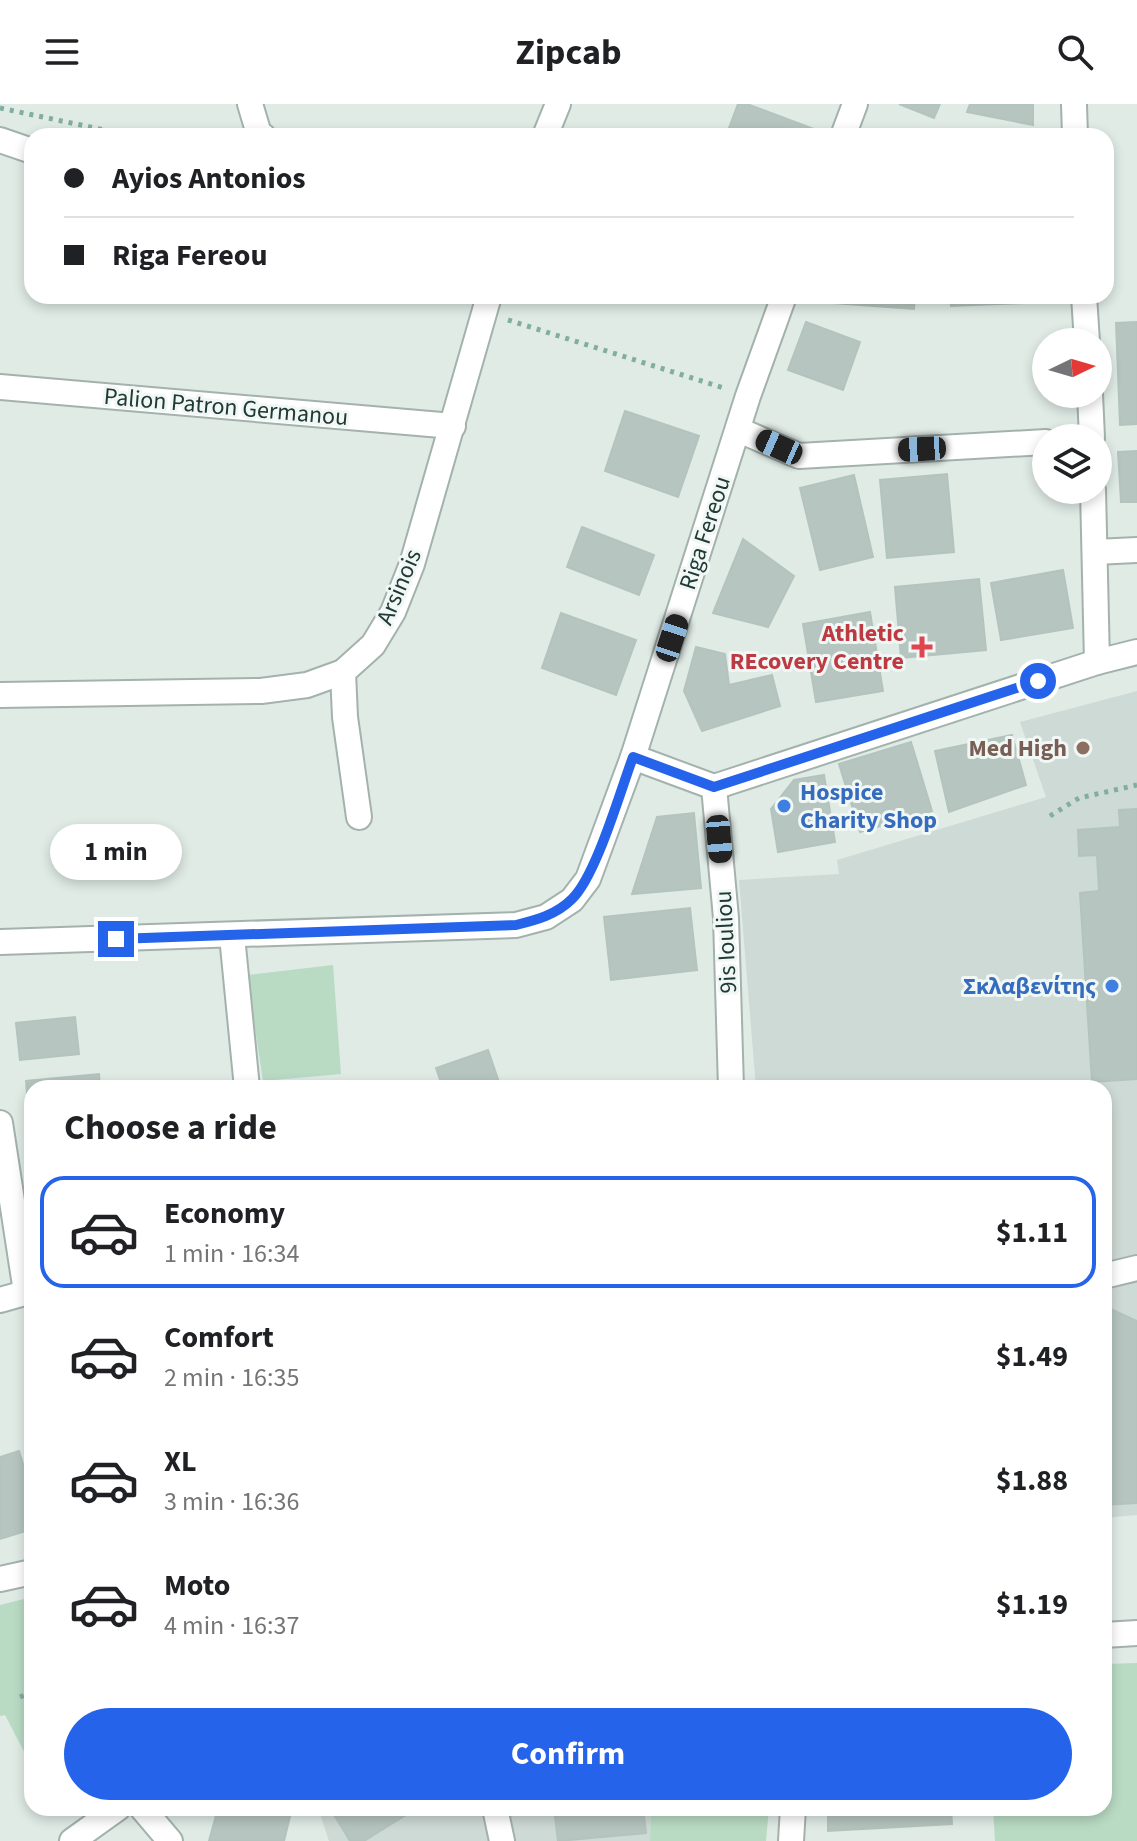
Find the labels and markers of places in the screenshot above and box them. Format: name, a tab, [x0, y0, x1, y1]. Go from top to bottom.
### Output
place label: Athletic REcovery Centre	[730, 616, 904, 679]
marker: Athletic REcovery Centre	[911, 636, 933, 658]
place label: Med High	[968, 731, 1067, 766]
marker: Med High	[1074, 739, 1092, 757]
place label: Hospice Charity Shop	[800, 775, 937, 838]
marker: Hospice Charity Shop	[775, 797, 793, 815]
place label: Σκλαβενίτης	[963, 969, 1096, 1004]
marker: Σκλαβενίτης	[1103, 977, 1121, 995]

